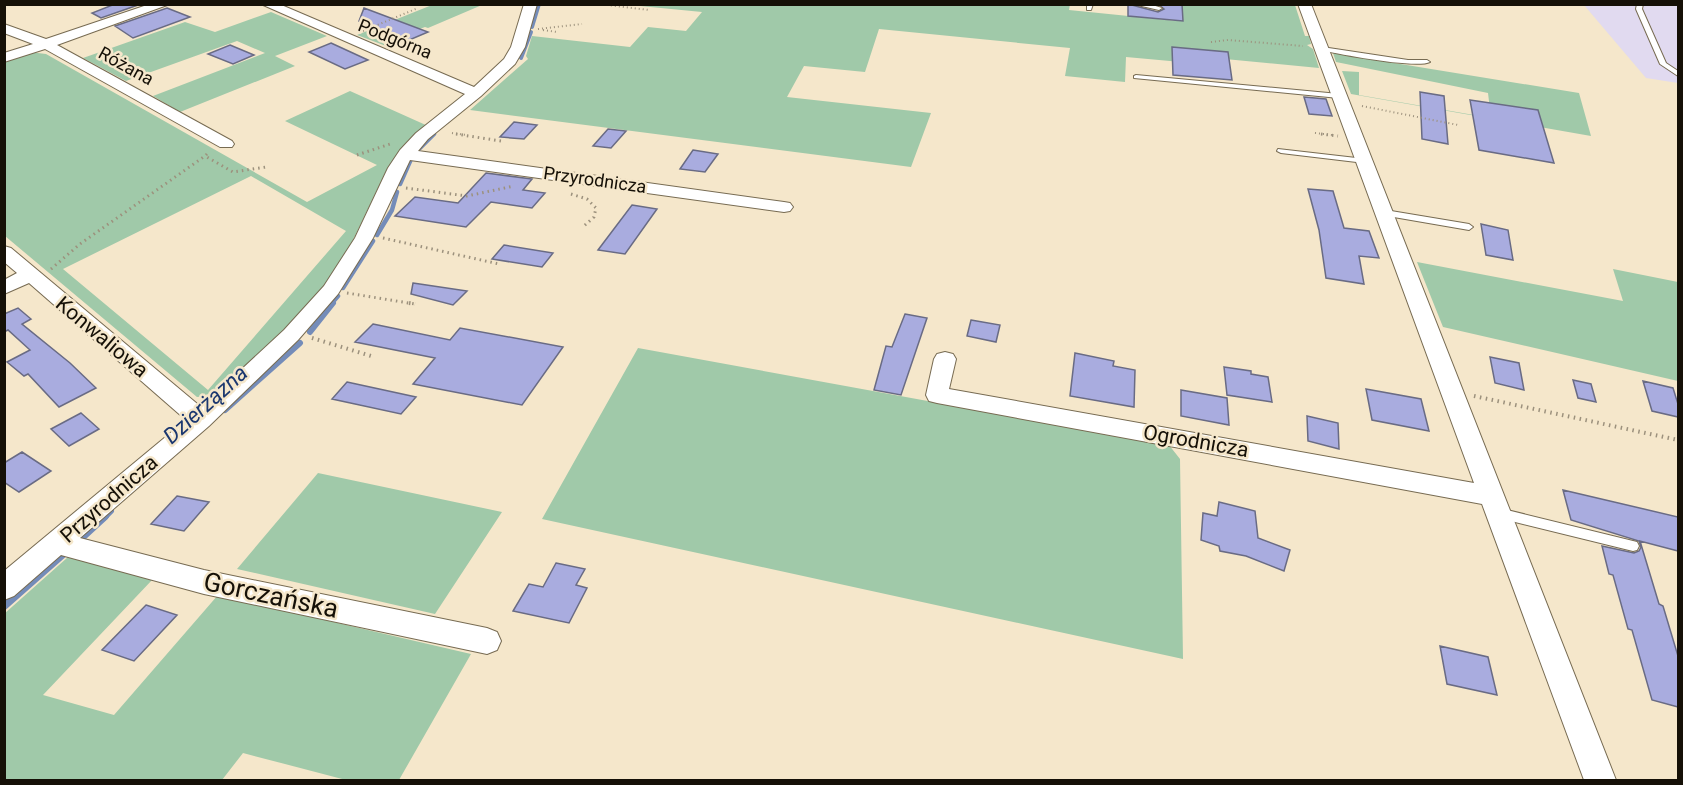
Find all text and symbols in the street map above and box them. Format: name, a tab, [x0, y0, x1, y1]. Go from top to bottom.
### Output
street label: Podgórna	[355, 14, 435, 63]
street label: Różana	[95, 42, 157, 89]
street label: Przyrodnicza	[542, 162, 648, 197]
street label: Konwaliowa	[51, 291, 153, 383]
water label: Dzierżązna	[158, 360, 253, 449]
street label: Ogrodnicza	[1141, 420, 1251, 462]
street label: Przyrodnicza	[55, 450, 163, 548]
street label: Gorczańska	[201, 566, 341, 624]

